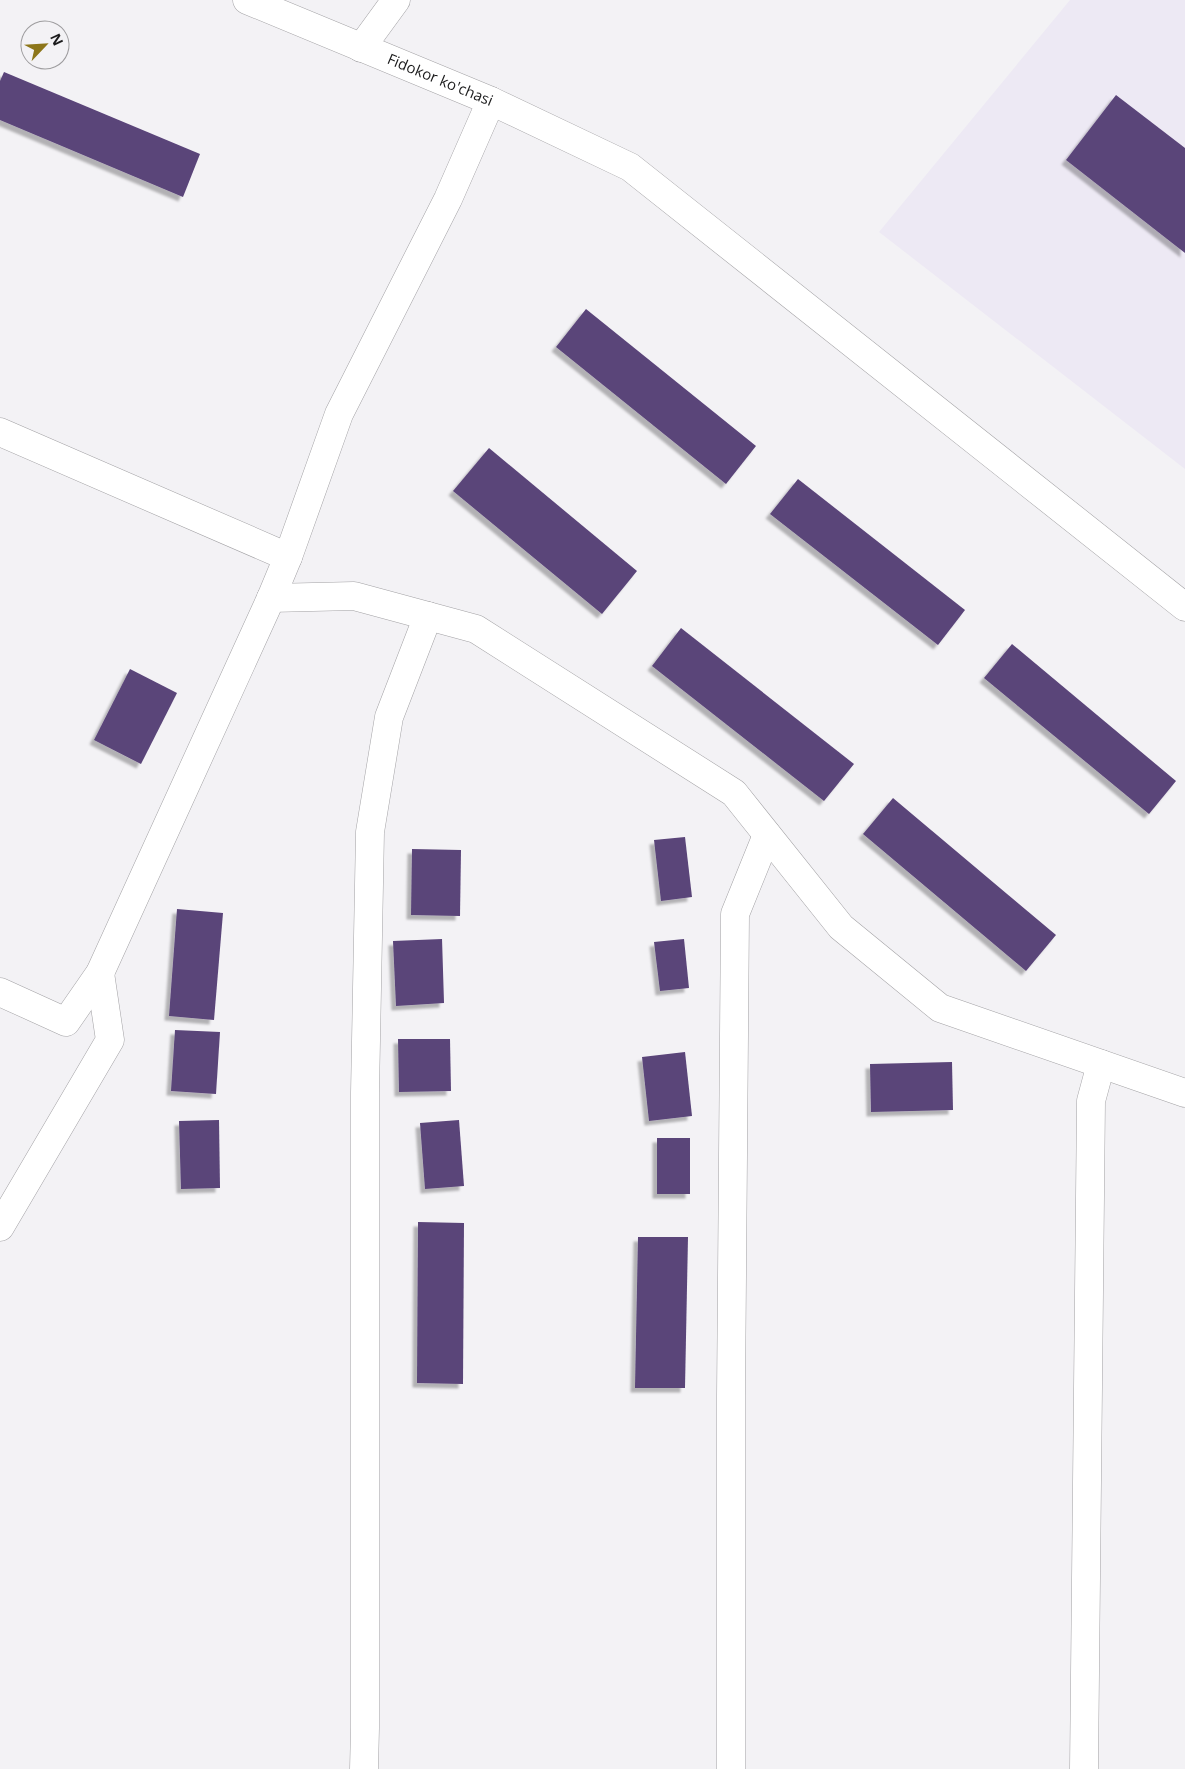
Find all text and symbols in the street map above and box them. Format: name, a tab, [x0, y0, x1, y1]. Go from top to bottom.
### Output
north arrow	[20, 20, 70, 70]
text: N	[46, 30, 68, 48]
street label: Fidokor ko'chasi	[385, 48, 496, 110]

